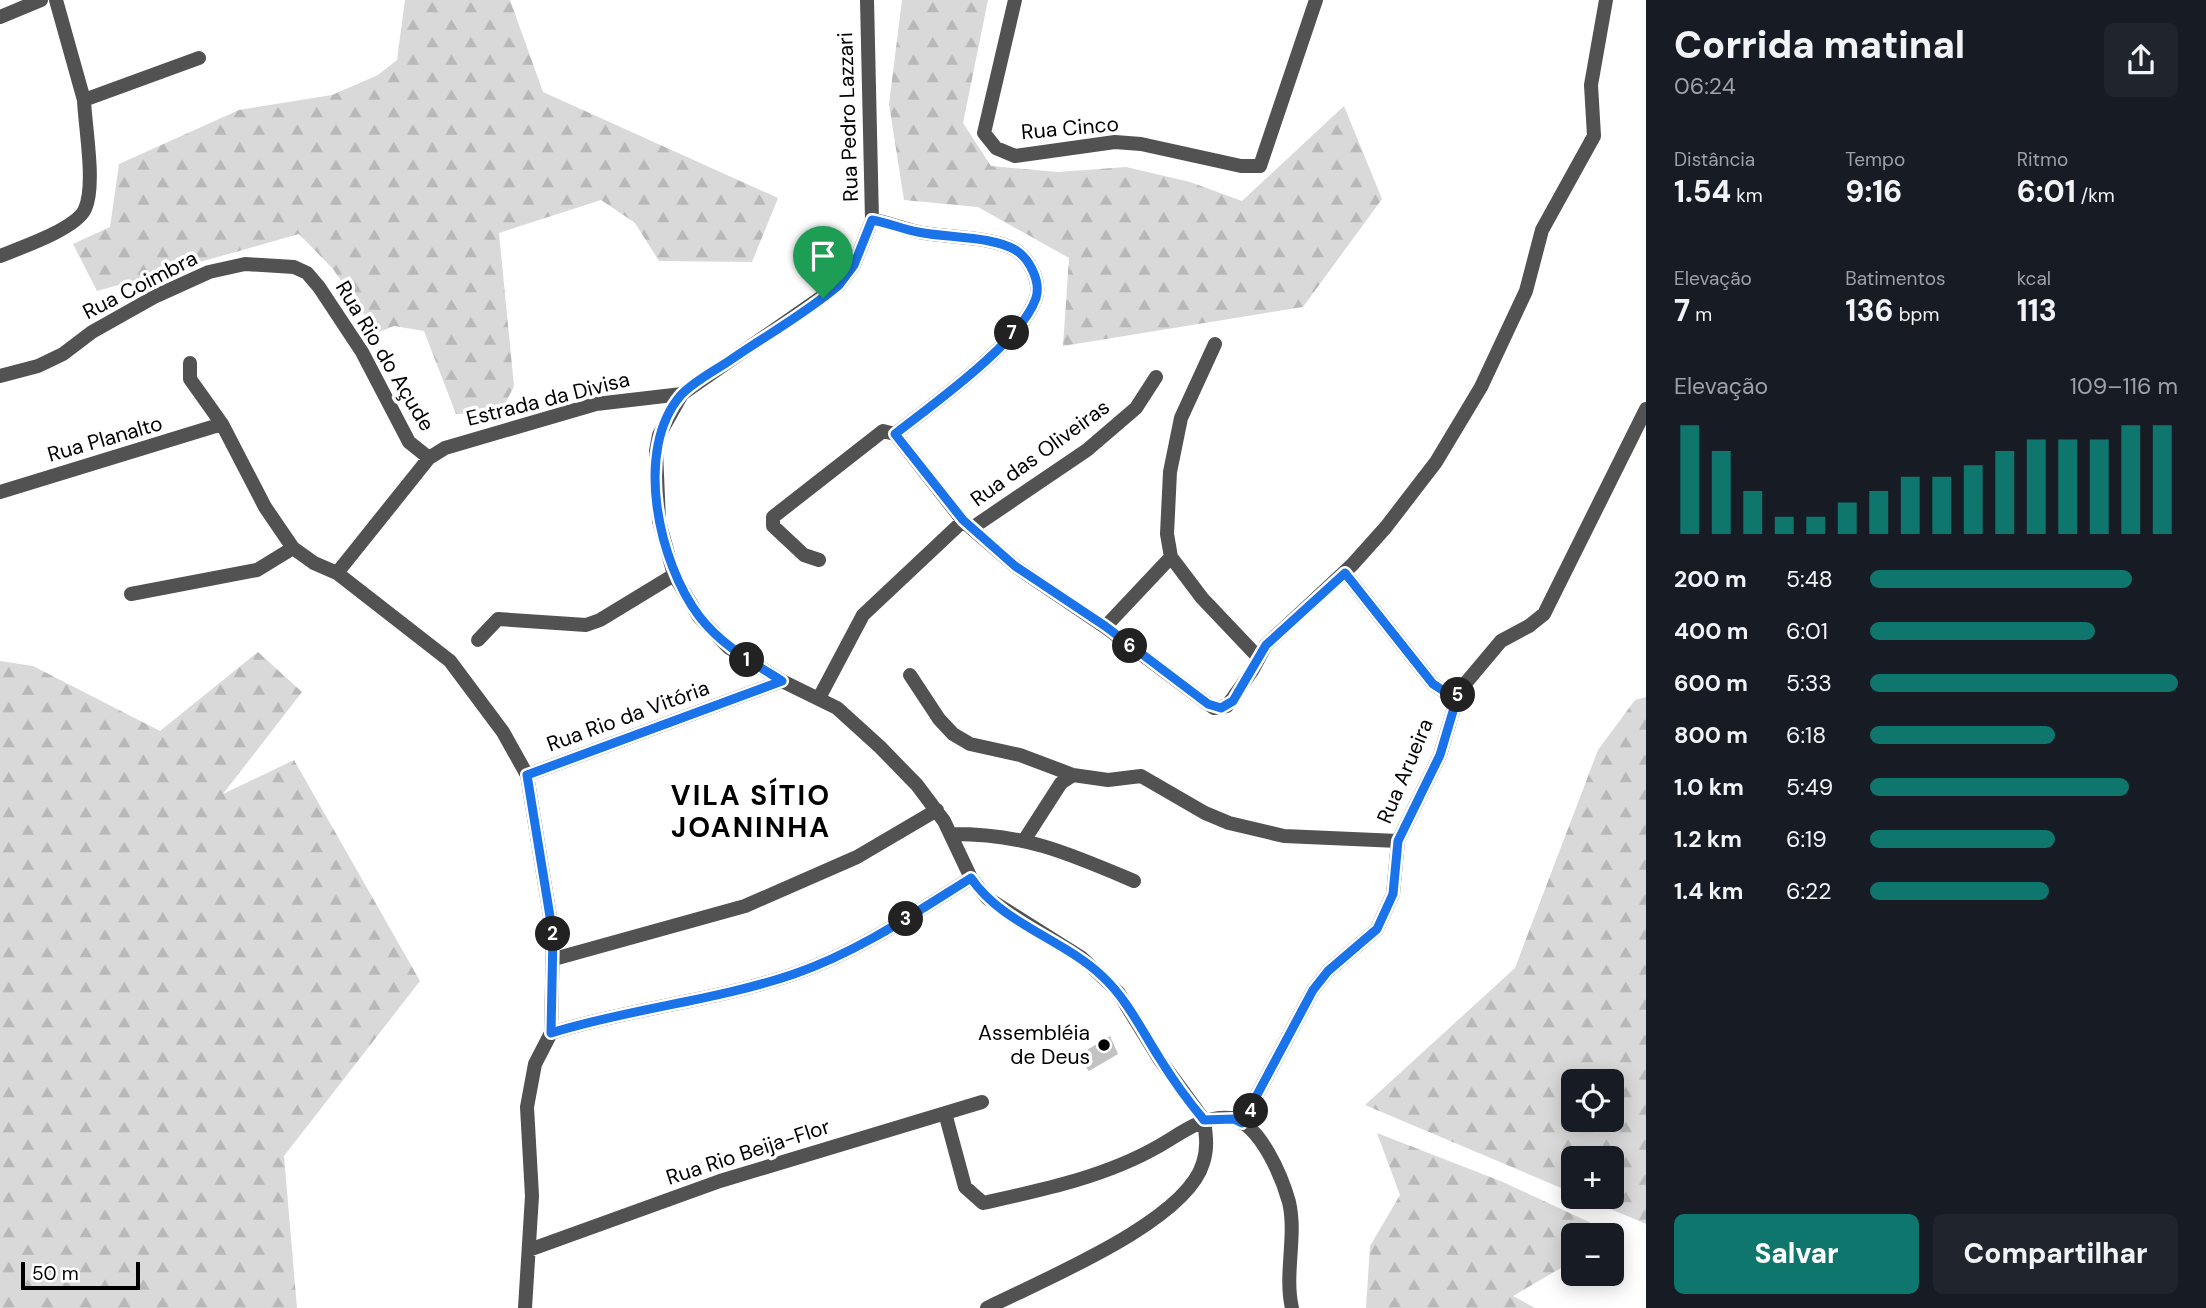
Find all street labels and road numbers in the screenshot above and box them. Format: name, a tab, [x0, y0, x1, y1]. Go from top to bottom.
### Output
street label: Rua Pedro Lazzari	[831, 32, 865, 202]
street label: Rua Cinco	[1020, 110, 1120, 146]
street label: Rua Coimbra	[78, 244, 202, 326]
street label: Rua Rio do Açude	[329, 276, 441, 436]
street label: Estrada da Divisa	[463, 365, 633, 433]
street label: Rua das Oliveiras	[965, 393, 1115, 513]
street label: Rua Planalto	[44, 409, 166, 469]
street label: Rua Rio da Vitória	[543, 674, 713, 758]
street label: Rua Arueira	[1370, 714, 1440, 828]
street label: Rua Rio Beija-Flor	[662, 1112, 834, 1192]

